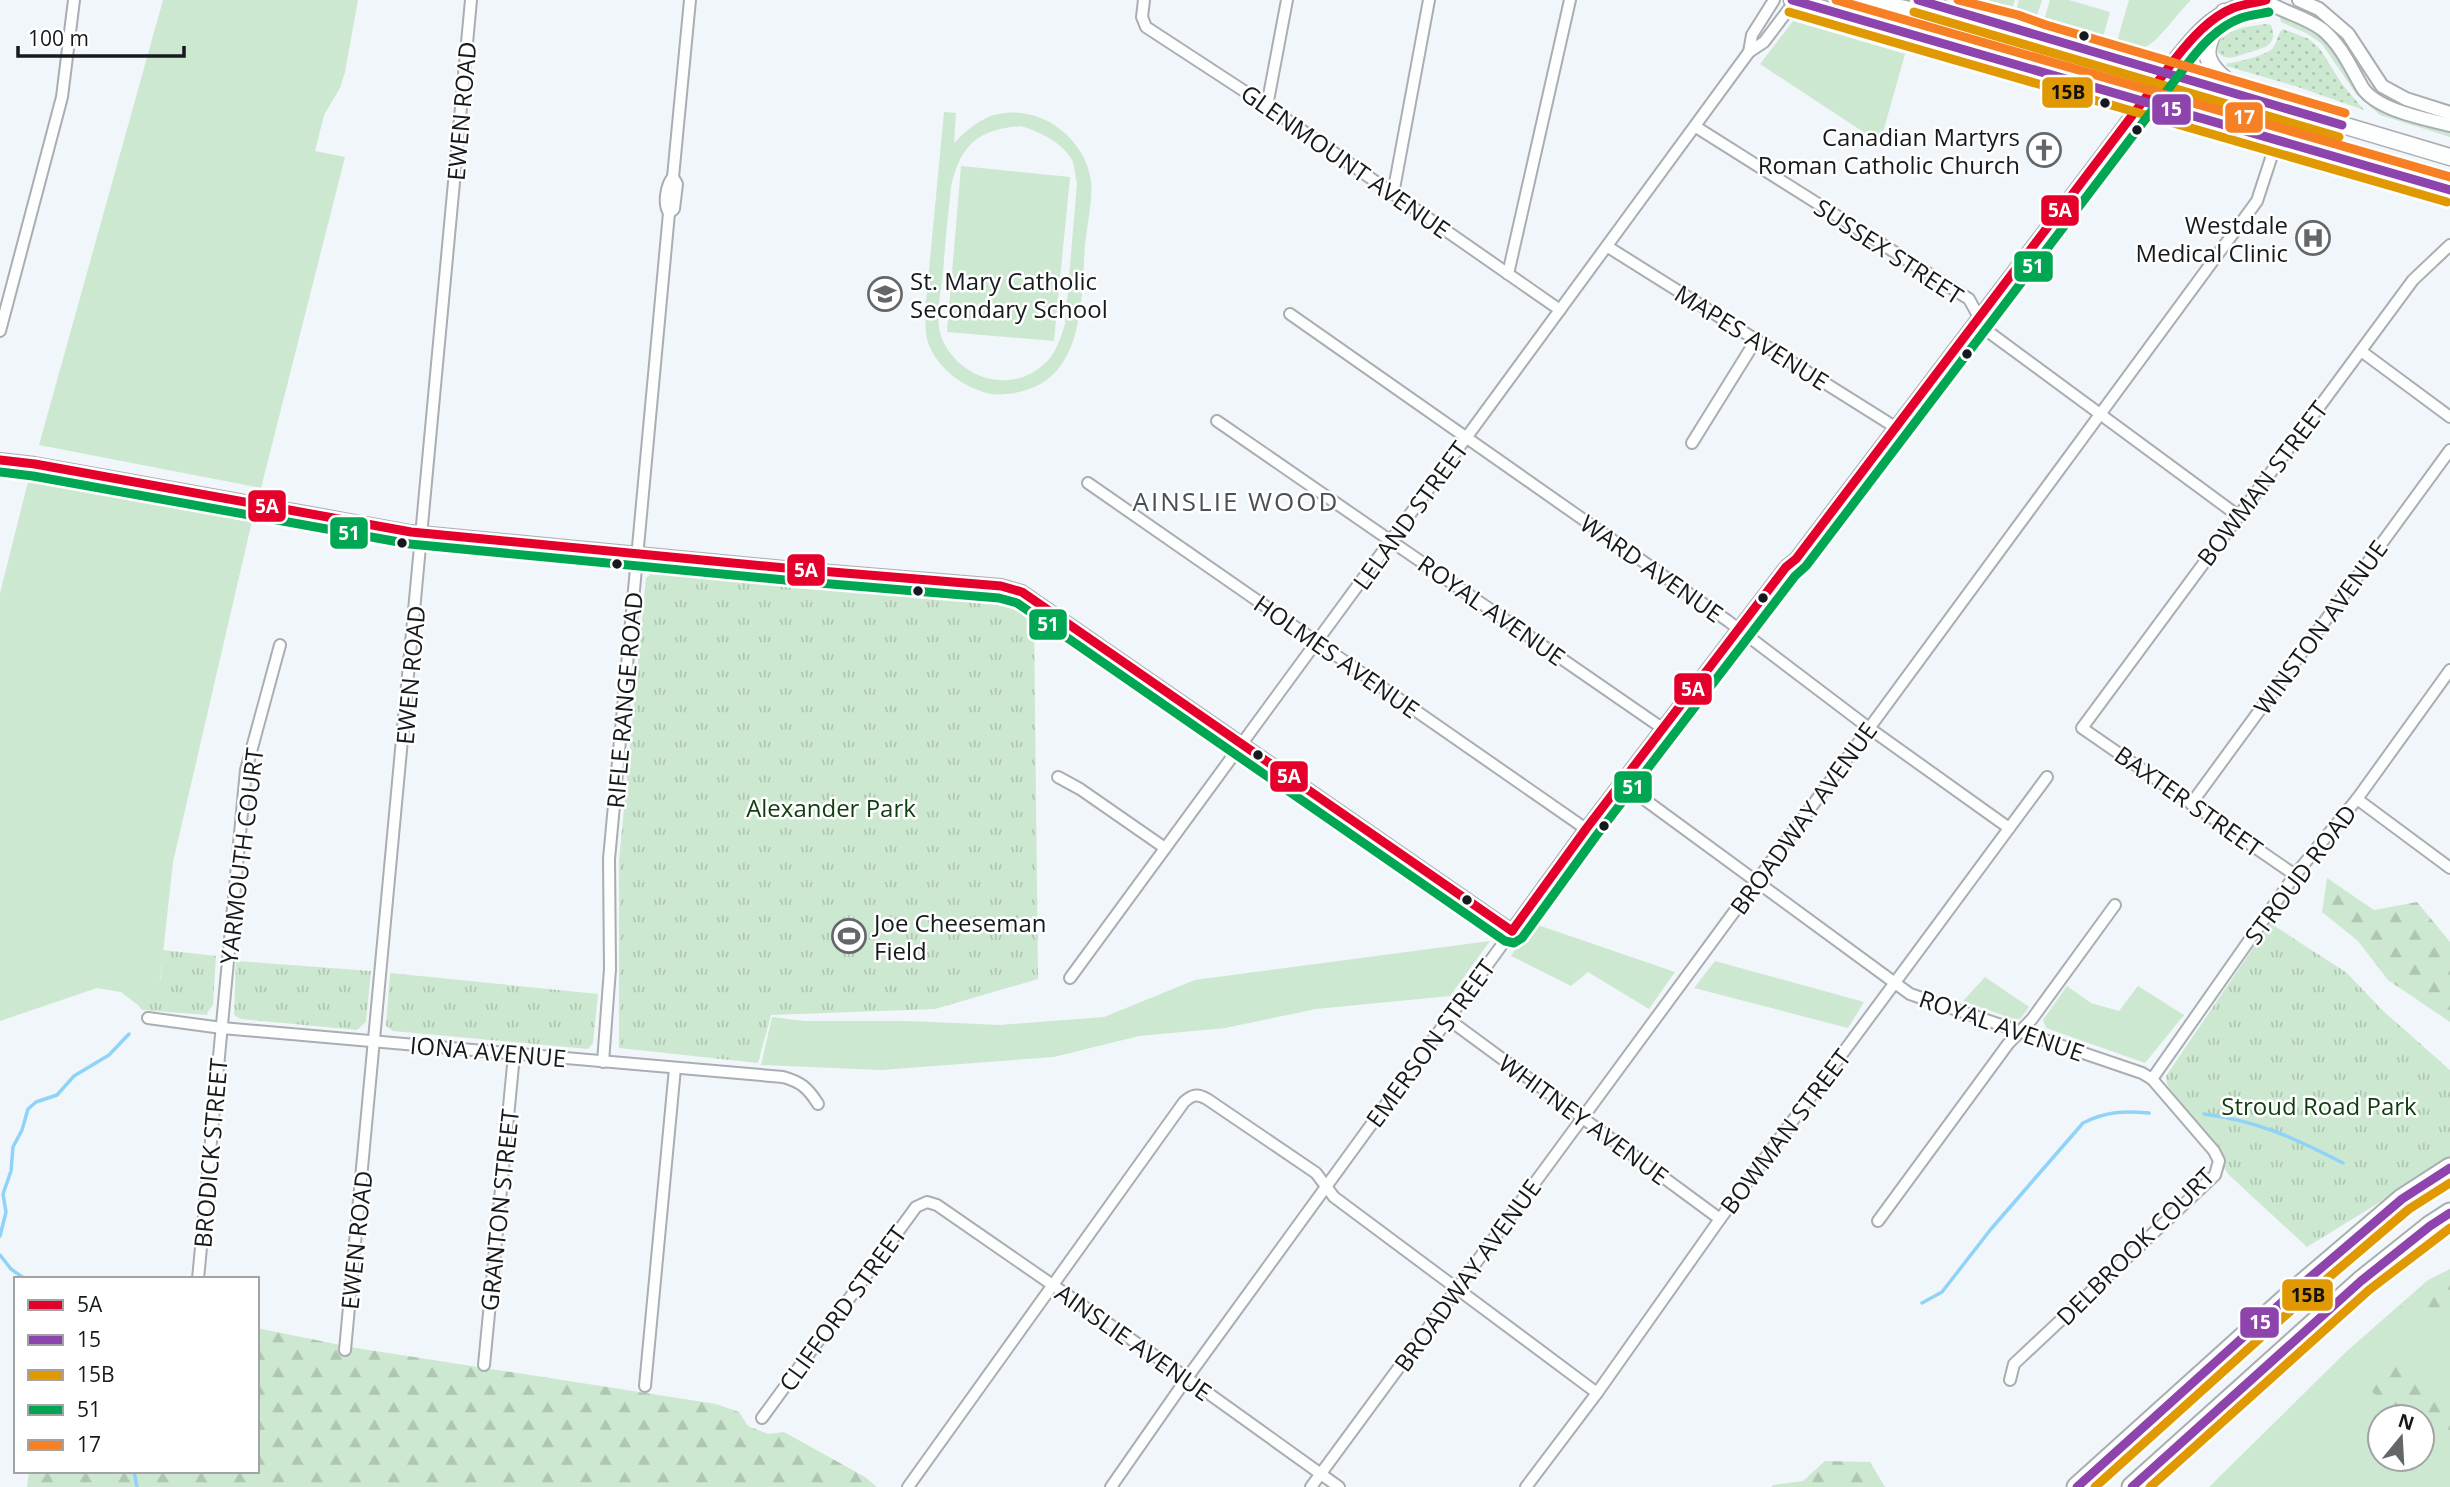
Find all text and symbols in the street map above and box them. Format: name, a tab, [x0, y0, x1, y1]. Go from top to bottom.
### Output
scale bar	[18, 14, 184, 58]
text: 100 m	[28, 24, 89, 52]
unlabelled marker	[2077, 29, 2091, 43]
street label: EWEN ROAD	[438, 40, 484, 182]
street label: GLENMOUNT AVENUE	[1235, 76, 1457, 246]
line badge: 15B	[2041, 76, 2094, 109]
text: 15B	[2051, 79, 2085, 105]
line badge: 15	[2151, 93, 2192, 126]
unlabelled marker	[2098, 96, 2112, 110]
text: 15	[2160, 96, 2182, 122]
line badge: 17	[2224, 101, 2264, 134]
text: 17	[2233, 104, 2255, 130]
place label: Canadian Martyrs Roman Catholic Church	[1758, 120, 2020, 181]
unlabelled marker	[2130, 123, 2144, 137]
church icon: Canadian Martyrs Roman Catholic Church	[2025, 131, 2063, 169]
street label: SUSSEX STREET	[1808, 190, 1970, 312]
line badge: 5A	[2040, 194, 2080, 227]
text: 5A	[2048, 197, 2073, 223]
place label: Westdale Medical Clinic	[2136, 208, 2288, 269]
hospital icon: Westdale Medical Clinic	[2294, 219, 2332, 257]
line badge: 51	[2013, 250, 2054, 283]
text: 51	[2022, 253, 2044, 279]
place label: St. Mary Catholic Secondary School	[910, 264, 1108, 325]
school or university icon: St. Mary Catholic Secondary School	[866, 275, 904, 313]
street label: MAPES AVENUE	[1669, 276, 1835, 398]
unlabelled marker	[1960, 347, 1974, 361]
street label: BOWMAN STREET	[2189, 394, 2335, 572]
street label: LELAND STREET	[1345, 434, 1475, 596]
district label: AINSLIE WOOD	[1133, 483, 1339, 519]
line badge: 5A	[247, 489, 287, 523]
text: 5A	[255, 493, 280, 519]
street label: WARD AVENUE	[1574, 506, 1730, 630]
line badge: 51	[329, 516, 369, 550]
text: 51	[338, 520, 360, 546]
street label: WINSTON AVENUE	[2246, 533, 2394, 721]
unlabelled marker	[395, 536, 409, 550]
street label: ROYAL AVENUE	[1412, 547, 1572, 673]
line badge: 5A	[786, 553, 826, 587]
unlabelled marker	[610, 557, 624, 571]
text: 5A	[794, 557, 819, 583]
unlabelled marker	[911, 584, 925, 598]
street label: HOLMES AVENUE	[1248, 587, 1426, 725]
street label: RIFLE RANGE ROAD	[598, 590, 650, 810]
unlabelled marker	[1756, 591, 1770, 605]
street label: EWEN ROAD	[387, 604, 433, 746]
line badge: 51	[1028, 608, 1068, 641]
text: 51	[1037, 611, 1059, 637]
line badge: 5A	[1673, 672, 1713, 706]
text: 5A	[1681, 676, 1706, 702]
street label: BROADWAY AVENUE	[1722, 715, 1884, 921]
street label: BAXTER STREET	[2109, 738, 2269, 864]
street label: YARMOUTH COURT	[211, 746, 271, 966]
unlabelled marker	[1251, 748, 1265, 762]
line badge: 5A	[1269, 760, 1309, 793]
text: 5A	[1277, 763, 1302, 789]
line badge: 51	[1613, 770, 1653, 804]
text: 51	[1622, 774, 1644, 800]
park label: Alexander Park	[746, 791, 916, 824]
street label: STROUD ROAD	[2237, 797, 2363, 951]
unlabelled marker	[1597, 819, 1611, 833]
unlabelled marker	[1460, 893, 1474, 907]
place label: Joe Cheeseman Field	[872, 906, 1047, 967]
sports icon: Joe Cheeseman Field	[830, 917, 868, 955]
street label: EMERSON STREET	[1358, 952, 1502, 1134]
street label: ROYAL AVENUE	[1915, 981, 2089, 1069]
street label: IONA AVENUE	[409, 1028, 567, 1074]
street label: BOWMAN STREET	[1712, 1042, 1858, 1220]
street label: WHITNEY AVENUE	[1492, 1046, 1676, 1192]
street label: BRODICK STREET	[185, 1057, 235, 1249]
park label: Stroud Road Park	[2221, 1089, 2417, 1122]
street label: GRANTON STREET	[472, 1107, 526, 1313]
street label: DELBROOK COURT	[2049, 1160, 2221, 1332]
street label: EWEN ROAD	[332, 1169, 380, 1311]
street label: BROADWAY AVENUE	[1386, 1172, 1548, 1378]
street label: CLIFFORD STREET	[771, 1218, 913, 1398]
street label: AINSLIE AVENUE	[1049, 1276, 1219, 1408]
legend	[14, 1277, 259, 1473]
line badge: 15B	[2281, 1278, 2334, 1312]
text: 15B	[2291, 1282, 2325, 1308]
text: 5A	[77, 1290, 103, 1318]
line badge: 15	[2239, 1306, 2280, 1339]
text: 15	[2249, 1309, 2271, 1335]
text: 15	[77, 1325, 101, 1353]
text: 15B	[77, 1360, 115, 1388]
text: 51	[77, 1395, 101, 1423]
north arrow	[2366, 1403, 2436, 1473]
text: N	[2395, 1407, 2418, 1437]
text: 17	[77, 1430, 101, 1458]

